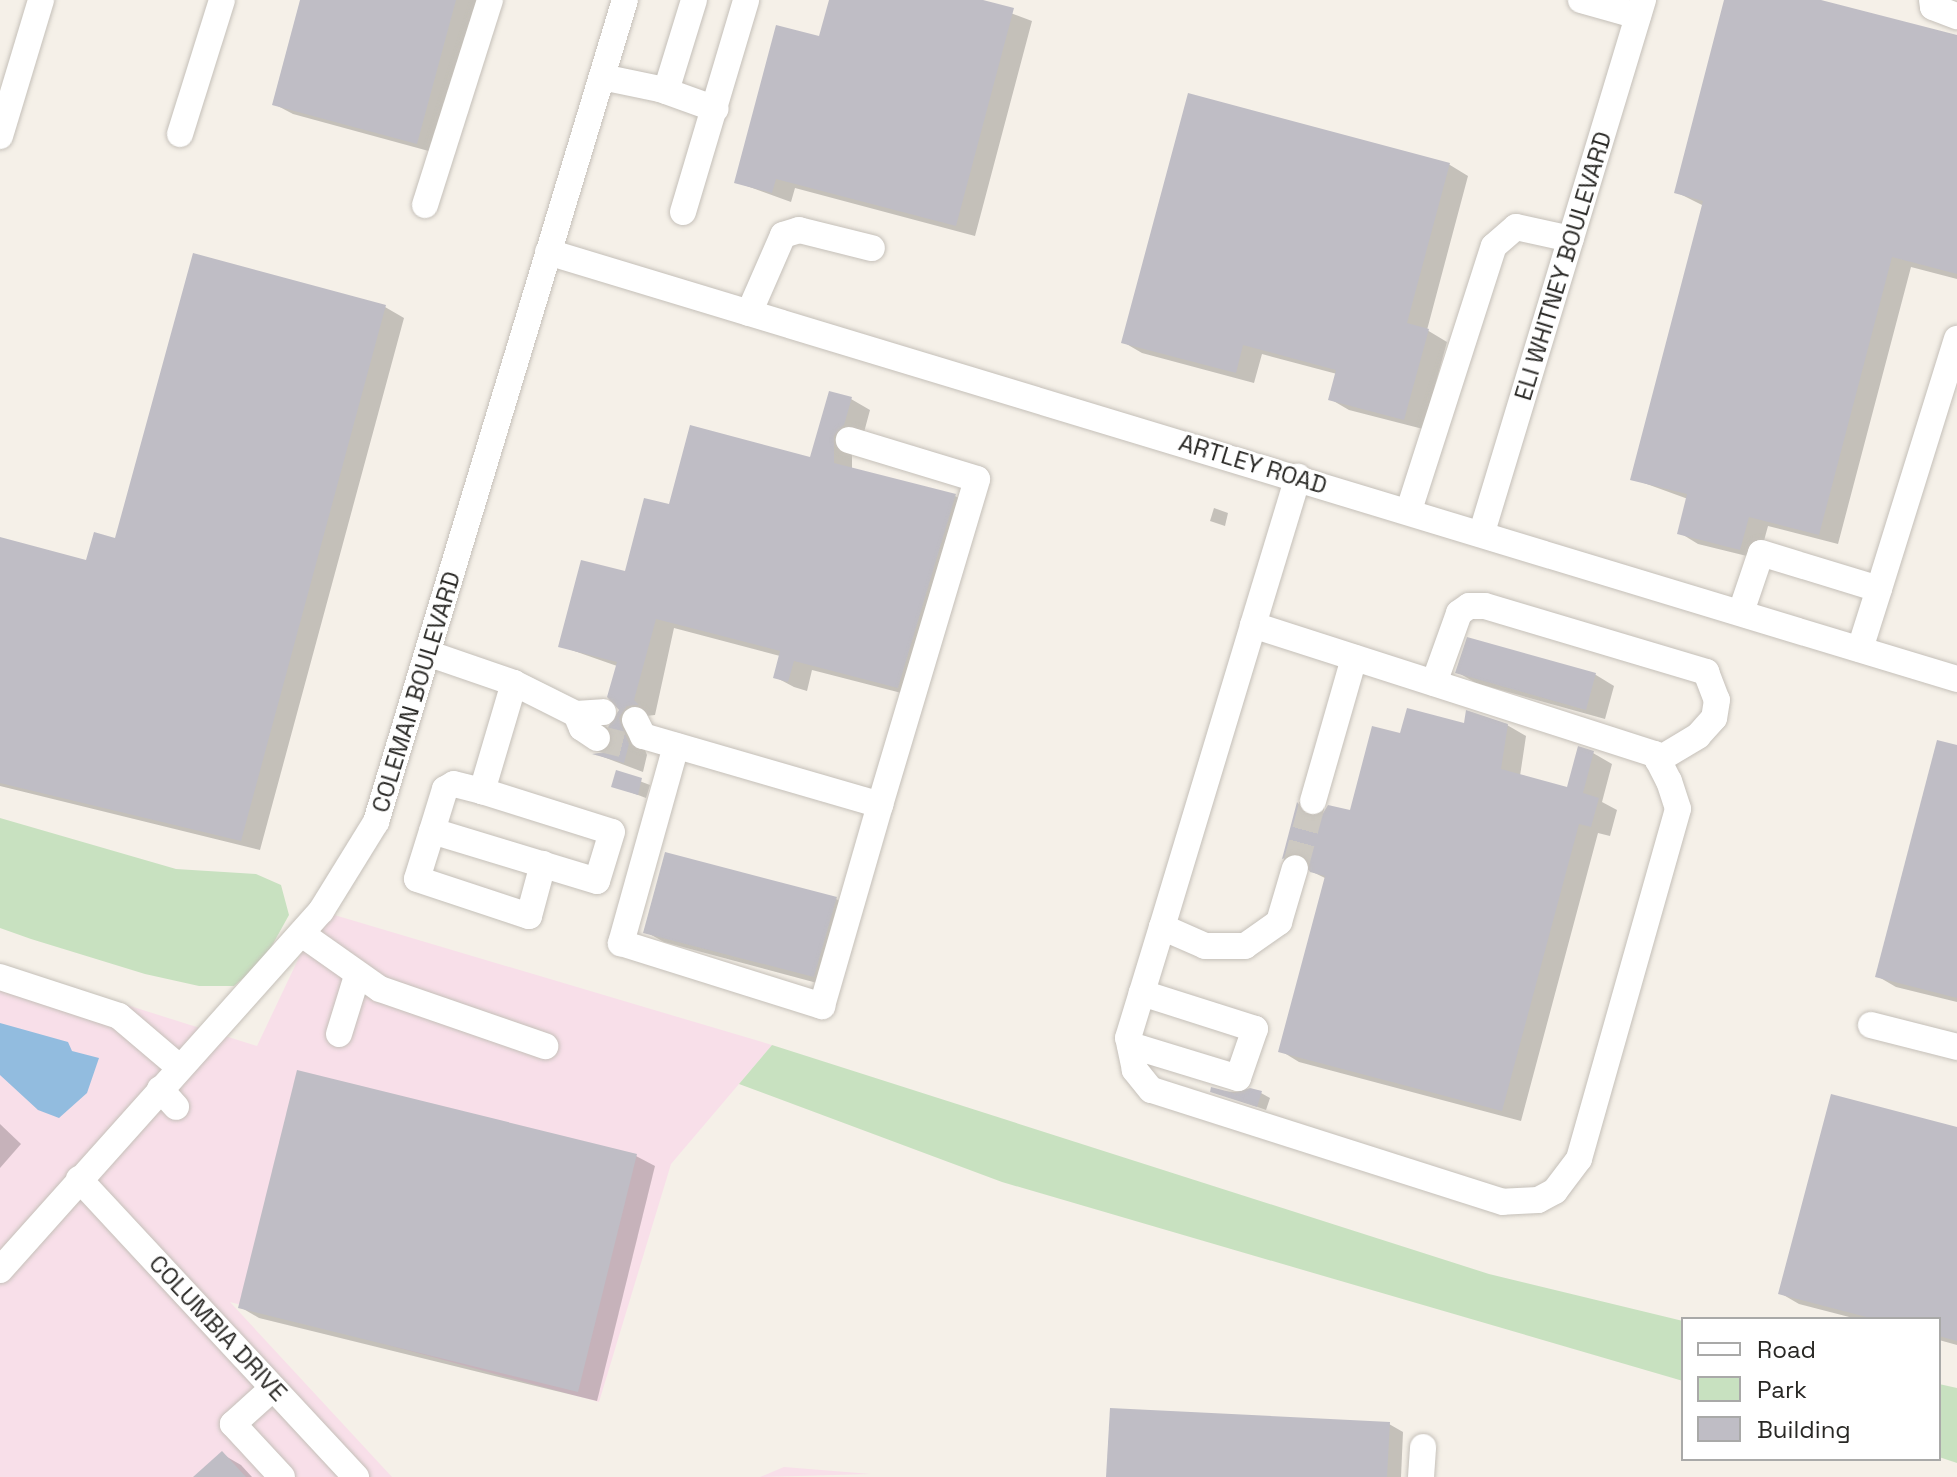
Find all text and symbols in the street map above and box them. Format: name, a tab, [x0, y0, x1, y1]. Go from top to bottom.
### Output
street label: ELI WHITNEY BOULEVARD	[1508, 128, 1618, 404]
street label: ARTLEY ROAD	[1175, 428, 1331, 500]
street label: COLEMAN BOULEVARD	[366, 568, 466, 816]
street label: COLUMBIA DRIVE	[143, 1249, 293, 1407]
legend	[1681, 1317, 1941, 1461]
text: Road	[1757, 1334, 1816, 1365]
text: Park	[1757, 1374, 1807, 1405]
text: Building	[1757, 1414, 1851, 1445]

